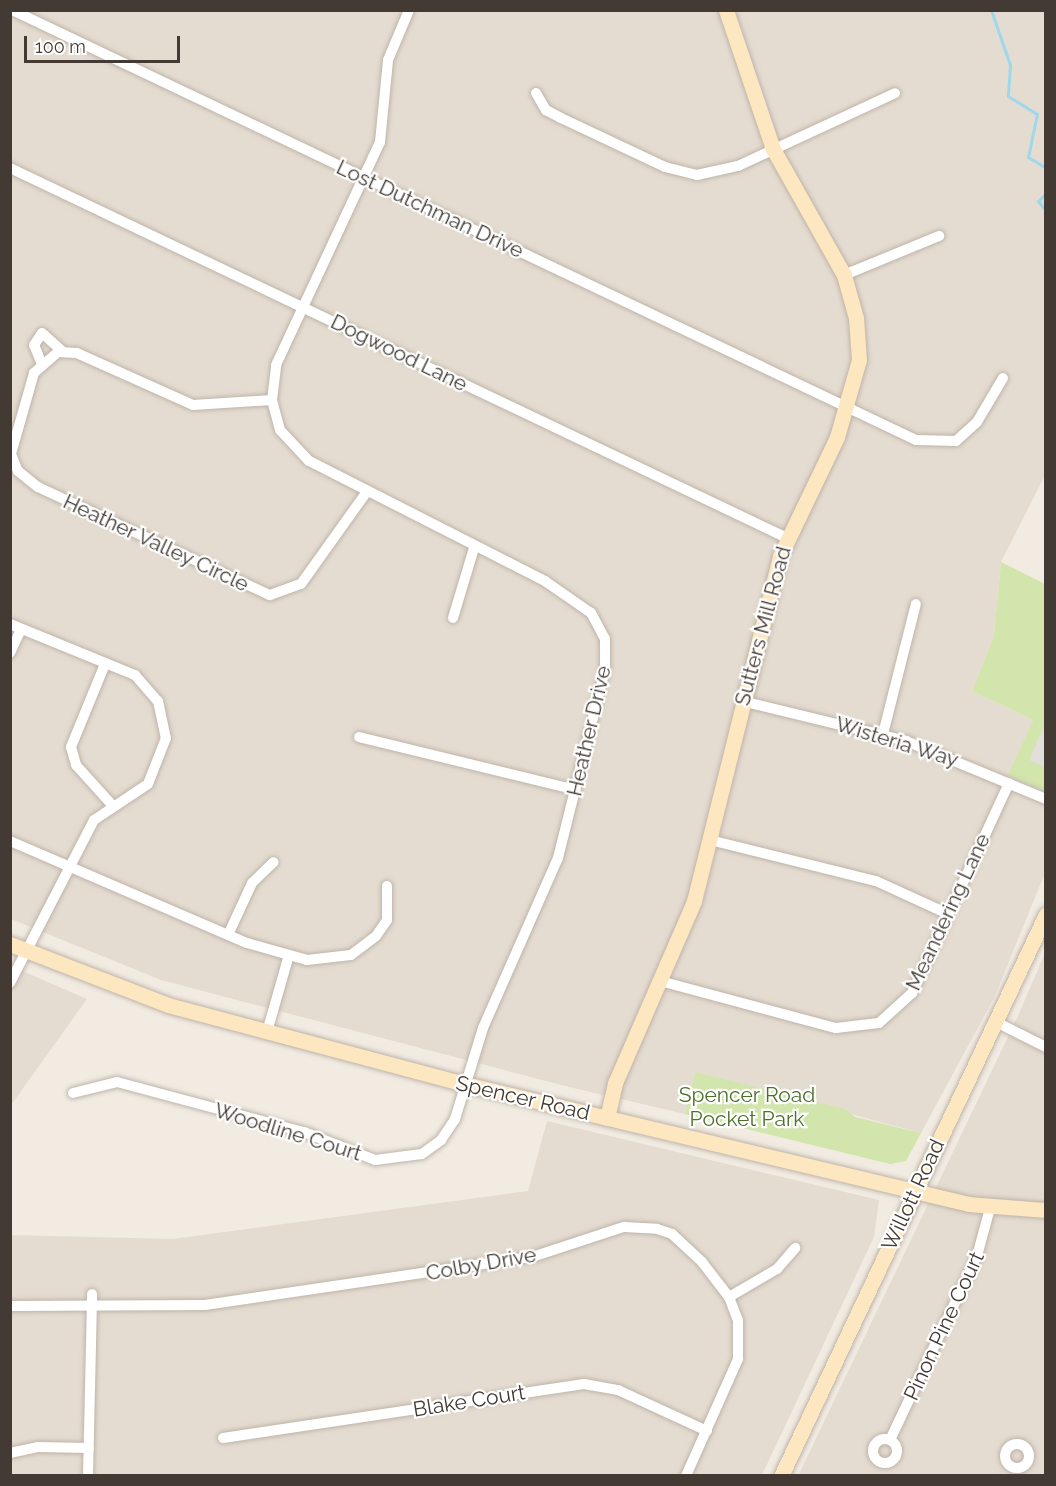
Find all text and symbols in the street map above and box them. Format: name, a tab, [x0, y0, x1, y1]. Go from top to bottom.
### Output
scale bar	[27, 24, 183, 62]
text: 100 m	[35, 36, 86, 57]
street label: Lost Dutchman Drive	[332, 155, 528, 263]
street label: Dogwood Lane	[327, 309, 471, 397]
street label: Heather Valley Circle	[58, 489, 254, 597]
street label: Sutters Mill Road	[730, 543, 796, 709]
street label: Heather Drive	[562, 663, 616, 799]
street label: Wisteria Way	[832, 711, 962, 773]
street label: Meandering Lane	[901, 829, 995, 995]
street label: Spencer Road	[453, 1070, 593, 1126]
park label: Spencer Road Pocket Park	[678, 1082, 816, 1132]
street label: Woodline Court	[211, 1098, 365, 1166]
street label: Willott Road	[876, 1135, 950, 1255]
street label: Colby Drive	[424, 1242, 538, 1286]
street label: Pinon Pine Court	[898, 1248, 990, 1404]
street label: Blake Court	[411, 1380, 527, 1422]

